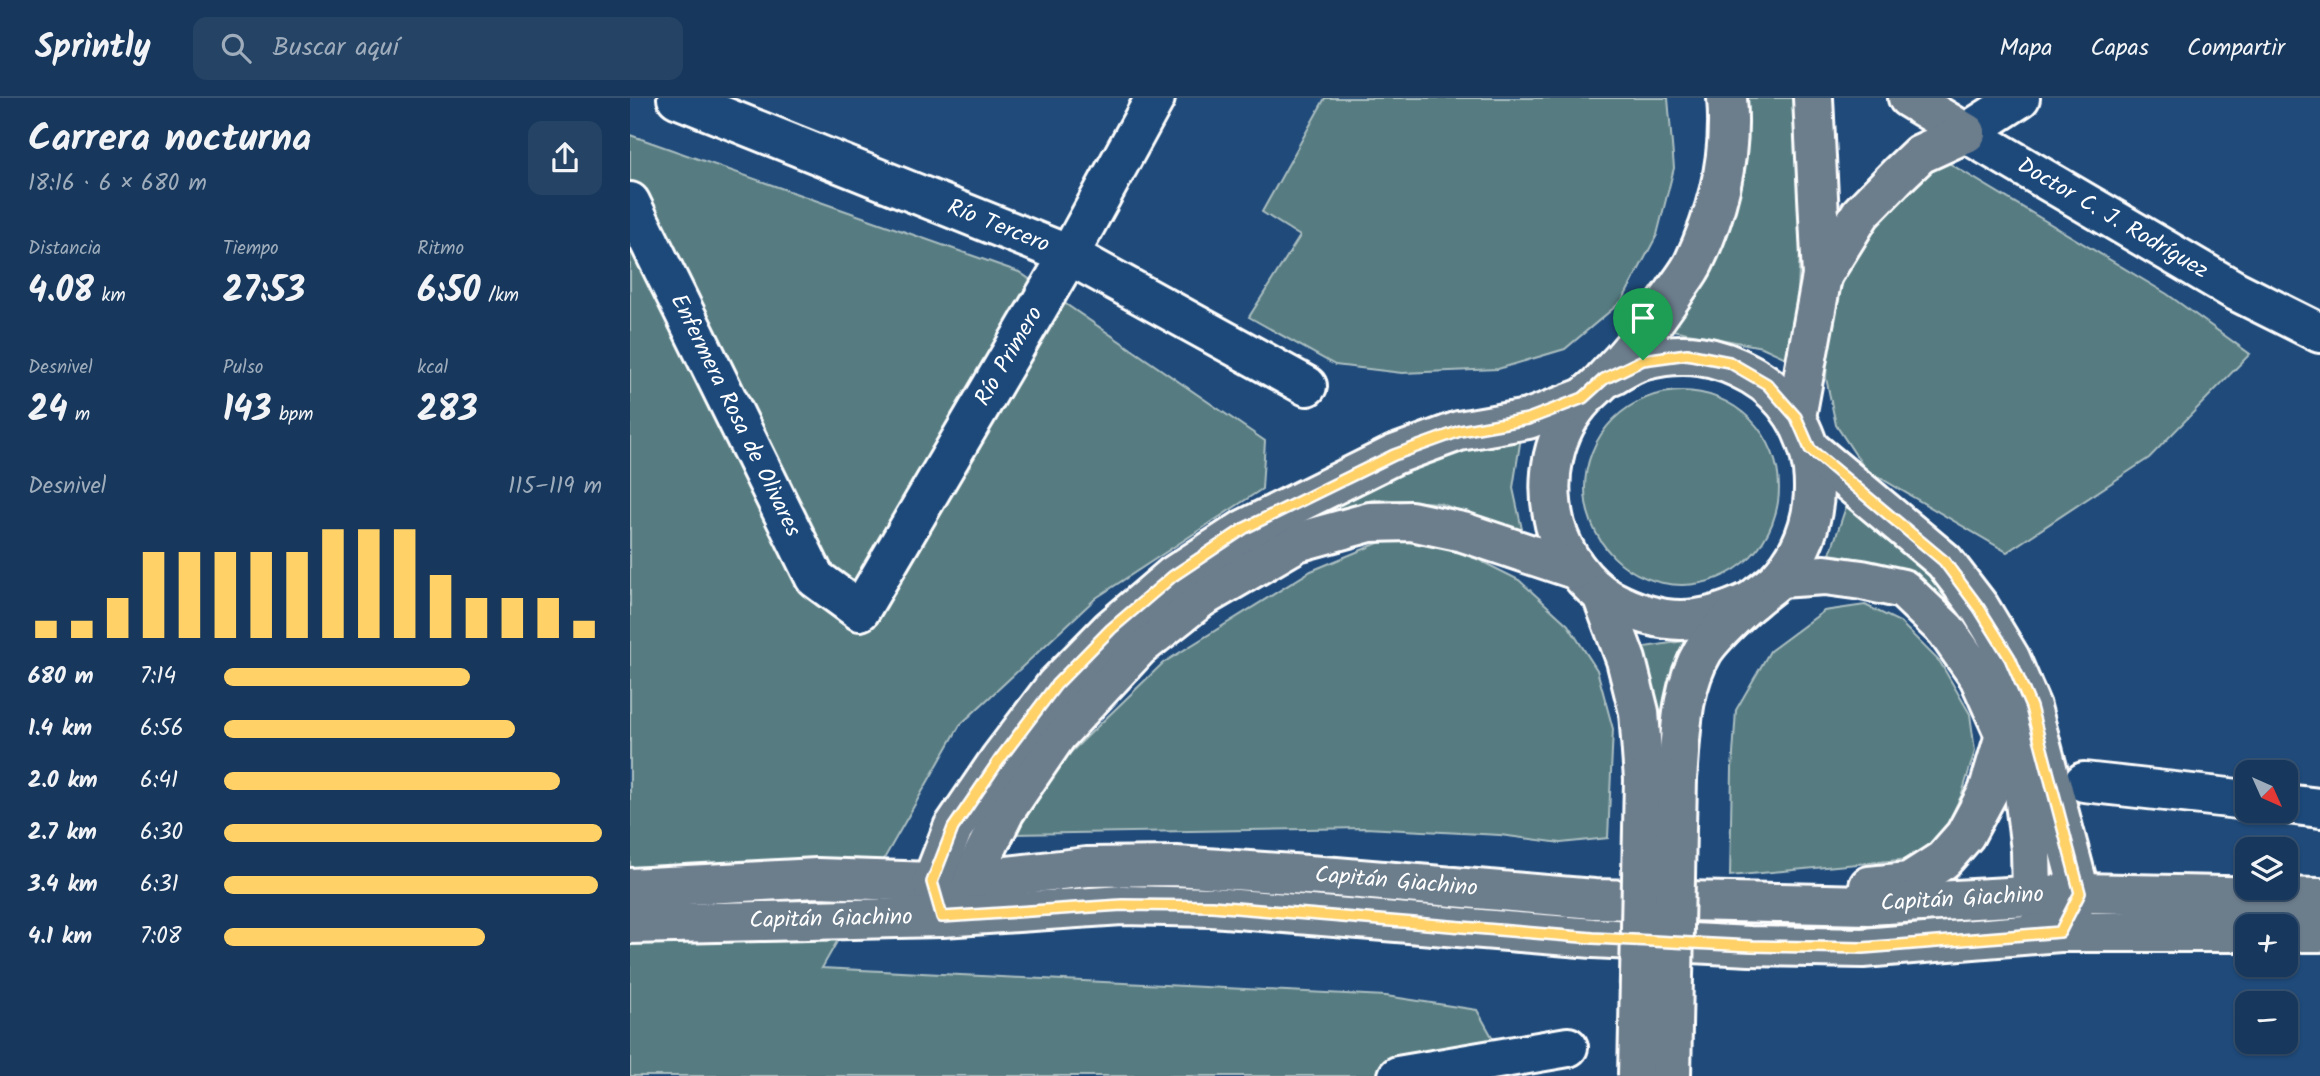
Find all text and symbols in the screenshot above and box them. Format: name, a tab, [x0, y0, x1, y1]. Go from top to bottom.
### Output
search box	[193, 17, 683, 80]
text: Sprintly	[35, 22, 151, 75]
text: Buscar aquí	[273, 27, 399, 69]
icon: search	[217, 29, 255, 67]
text: Mapa	[2000, 29, 2052, 68]
text: Capas	[2090, 29, 2149, 68]
text: Compartir	[2187, 29, 2285, 68]
text: Carrera nocturna	[28, 110, 311, 170]
button: share	[528, 121, 602, 195]
street label: Doctor C. J. Rodríguez	[2010, 148, 2215, 289]
text: 18:16 · 6 × 680 m	[28, 166, 207, 202]
street label: Río Tercero	[942, 190, 1055, 263]
text: Distancia	[28, 234, 101, 264]
text: Tiempo	[223, 234, 279, 264]
text: Ritmo	[417, 234, 464, 264]
text: 4.08	[28, 264, 94, 320]
text: 27:53	[223, 264, 305, 320]
text: 6:50	[417, 264, 481, 320]
text: km	[94, 281, 126, 311]
text: /km	[481, 281, 519, 311]
street label: Enfermera Rosa de Olivares	[660, 288, 810, 543]
pin	[1613, 288, 1673, 360]
icon: arrive	[1624, 299, 1662, 337]
street label: Río Primero	[966, 300, 1053, 413]
text: Desnivel	[28, 353, 93, 383]
text: Pulso	[223, 353, 263, 383]
text: kcal	[417, 353, 448, 383]
text: 24	[28, 383, 67, 439]
text: 143	[223, 383, 271, 439]
text: 283	[417, 383, 478, 439]
text: m	[67, 400, 90, 430]
text: bpm	[271, 400, 313, 430]
text: Desnivel	[28, 469, 106, 505]
text: 115–119 m	[508, 469, 602, 505]
text: 680 m	[28, 659, 94, 695]
text: 7:14	[140, 659, 176, 695]
text: 1.4 km	[28, 711, 92, 747]
text: 6:56	[140, 711, 184, 747]
north arrow	[2235, 760, 2298, 822]
map controls	[2235, 760, 2298, 1054]
text: 2.0 km	[28, 763, 98, 799]
text: 6:41	[140, 763, 178, 799]
text: 2.7 km	[28, 815, 97, 851]
text: 6:30	[140, 815, 183, 851]
button: layers	[2235, 837, 2298, 900]
street label: Capitán Giachino	[1314, 858, 1479, 907]
text: 3.4 km	[28, 867, 98, 903]
text: 6:31	[140, 867, 179, 903]
street label: Capitán Giachino	[1880, 877, 2045, 922]
street label: Capitán Giachino	[749, 900, 913, 939]
button: +	[2235, 914, 2298, 977]
text: 4.1 km	[28, 919, 92, 955]
text: 7:08	[140, 919, 182, 955]
button: −	[2235, 991, 2298, 1054]

